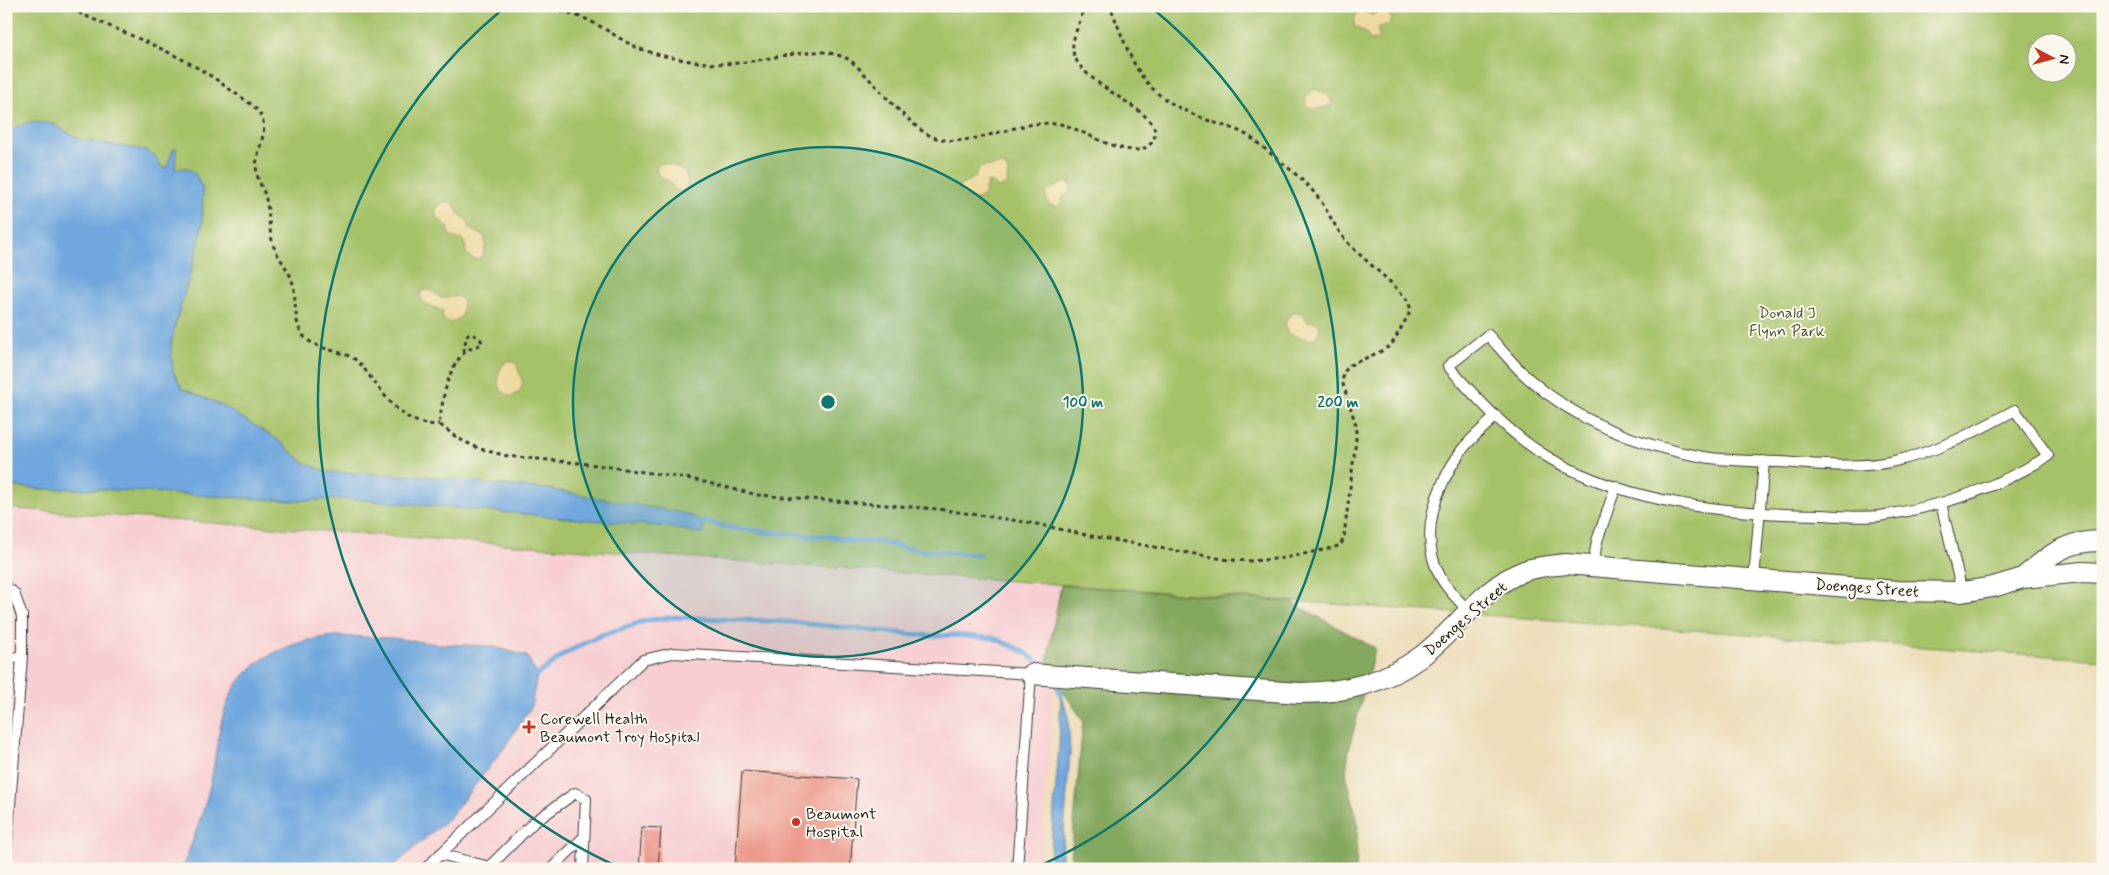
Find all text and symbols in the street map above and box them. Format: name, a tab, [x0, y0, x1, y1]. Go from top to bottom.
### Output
north arrow	[2026, 32, 2076, 82]
text: N	[2054, 54, 2073, 65]
park label: Donald J Flynn Park	[1749, 303, 1825, 342]
centre of rings	[819, 393, 837, 411]
text: 100 m	[1063, 393, 1103, 413]
text: 200 m	[1318, 393, 1359, 413]
street label: Doenges Street	[1814, 574, 1919, 604]
street label: Doenges Street	[1420, 577, 1513, 662]
place label: Corewell Health Beaumont Troy Hospital	[540, 709, 699, 748]
marker: Corewell Health Beaumont Troy Hospital	[522, 720, 536, 734]
place label: Beaumont Hospital	[806, 804, 877, 843]
marker: Beaumont Hospital	[790, 816, 802, 828]

